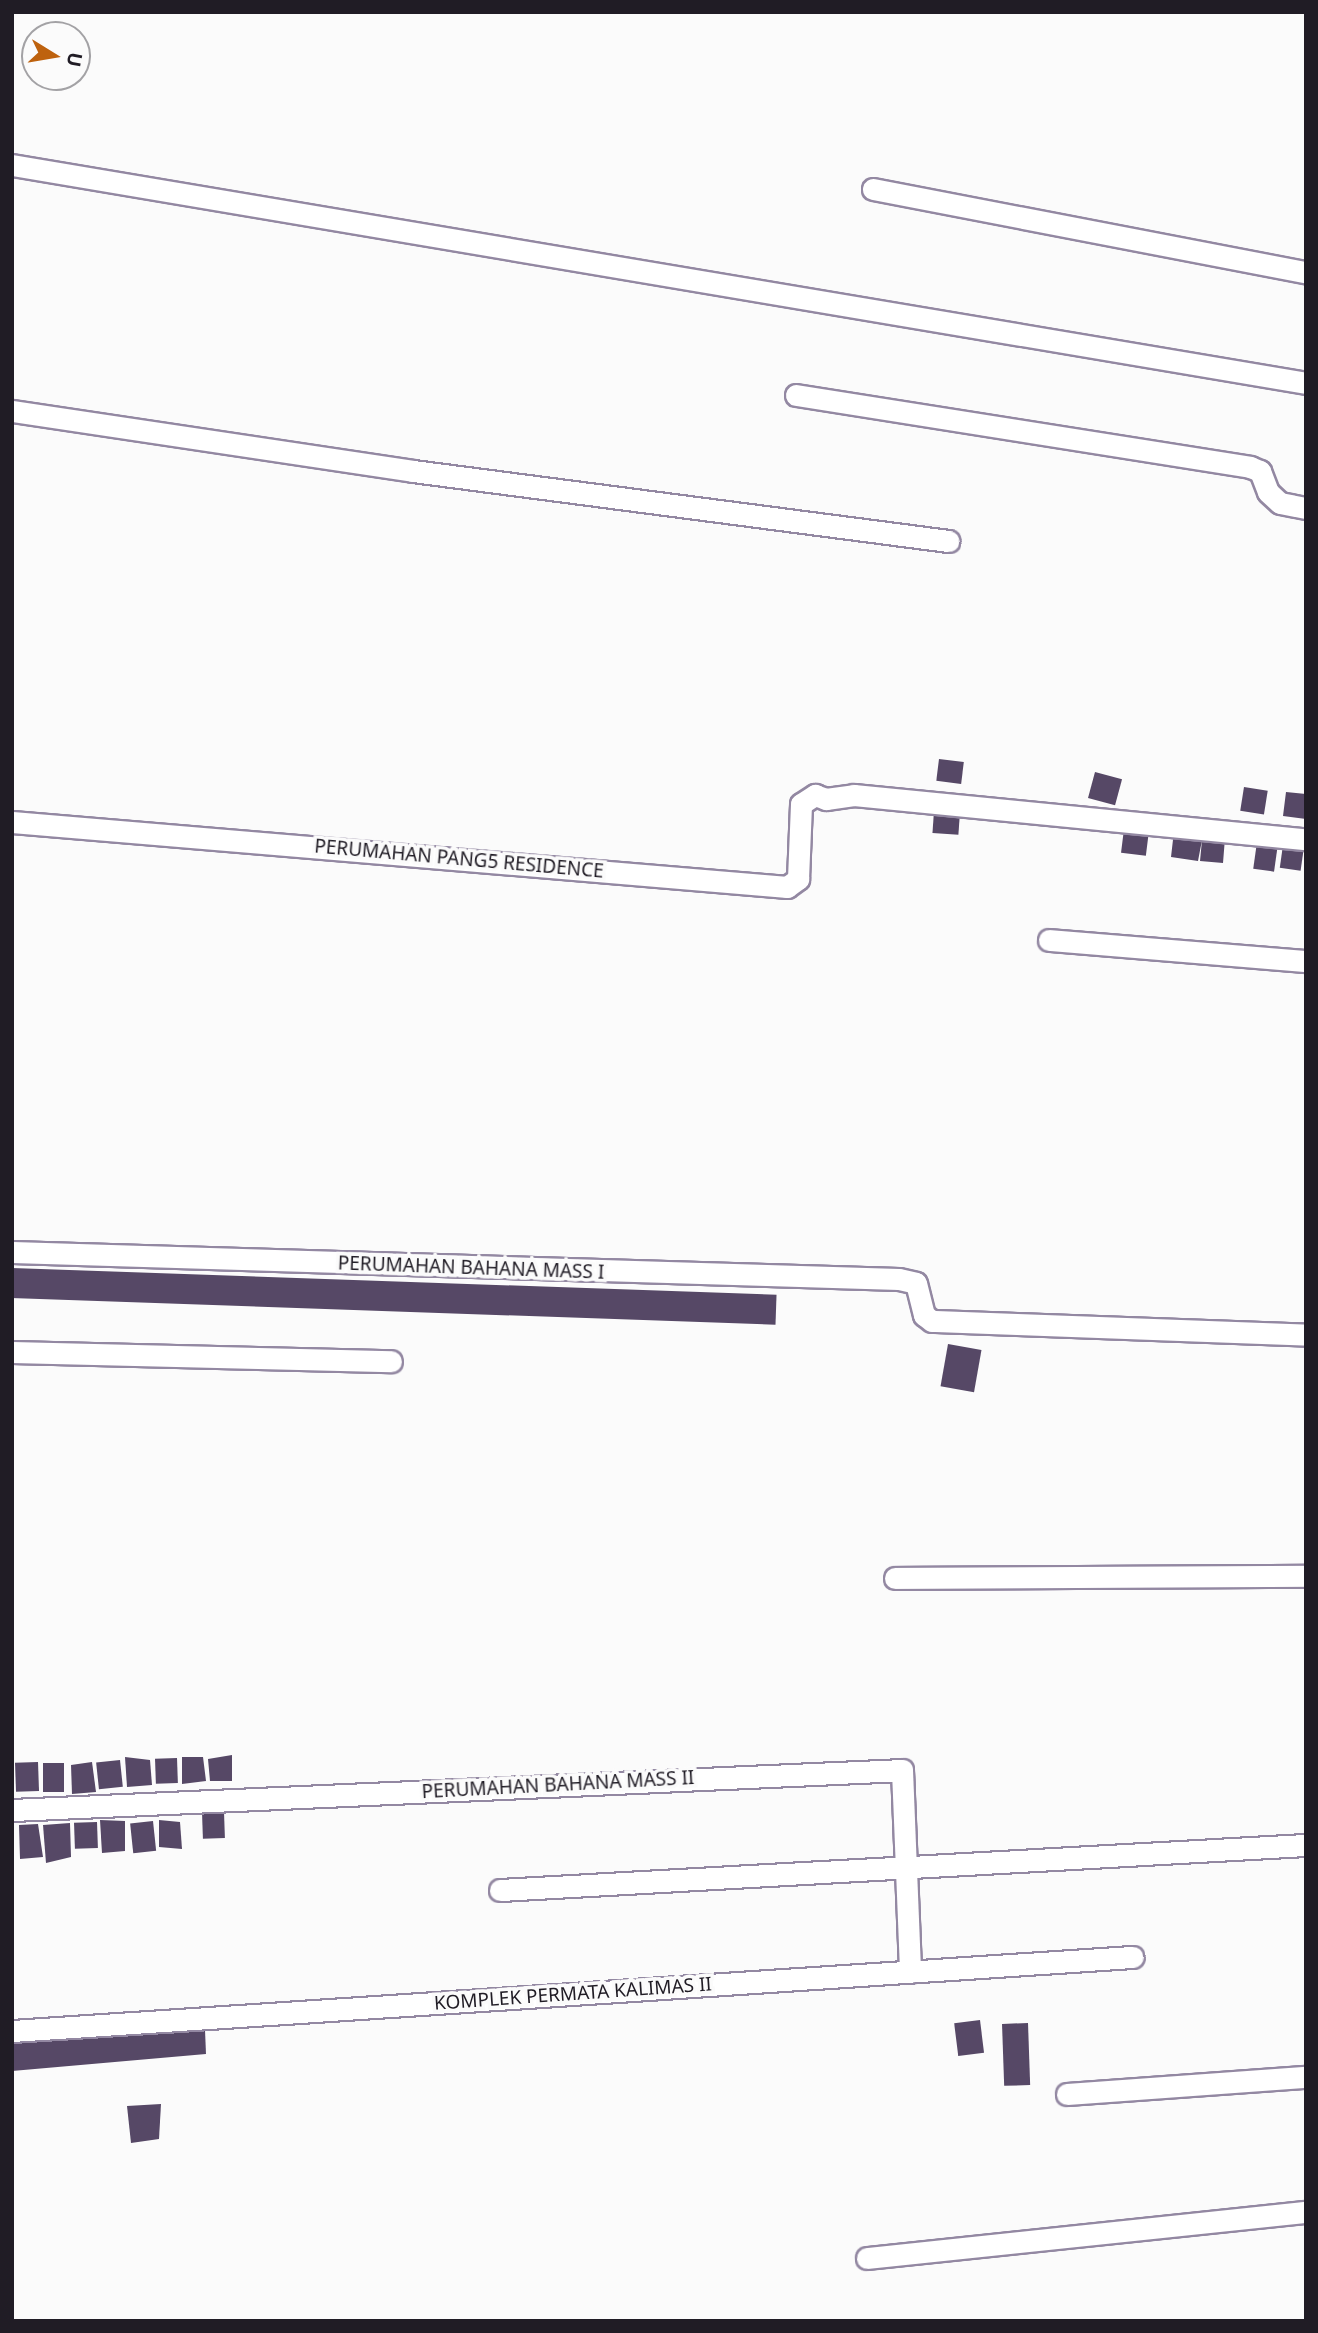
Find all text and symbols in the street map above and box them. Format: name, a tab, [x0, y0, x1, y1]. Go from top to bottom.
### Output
north arrow	[21, 21, 91, 91]
text: U	[61, 50, 89, 69]
street label: PERUMAHAN PANG5 RESIDENCE	[313, 835, 605, 883]
street label: PERUMAHAN BAHANA MASS I	[337, 1252, 605, 1284]
street label: PERUMAHAN BAHANA MASS II	[421, 1766, 695, 1804]
street label: KOMPLEK PERMATA KALIMAS II	[433, 1973, 713, 2015]

